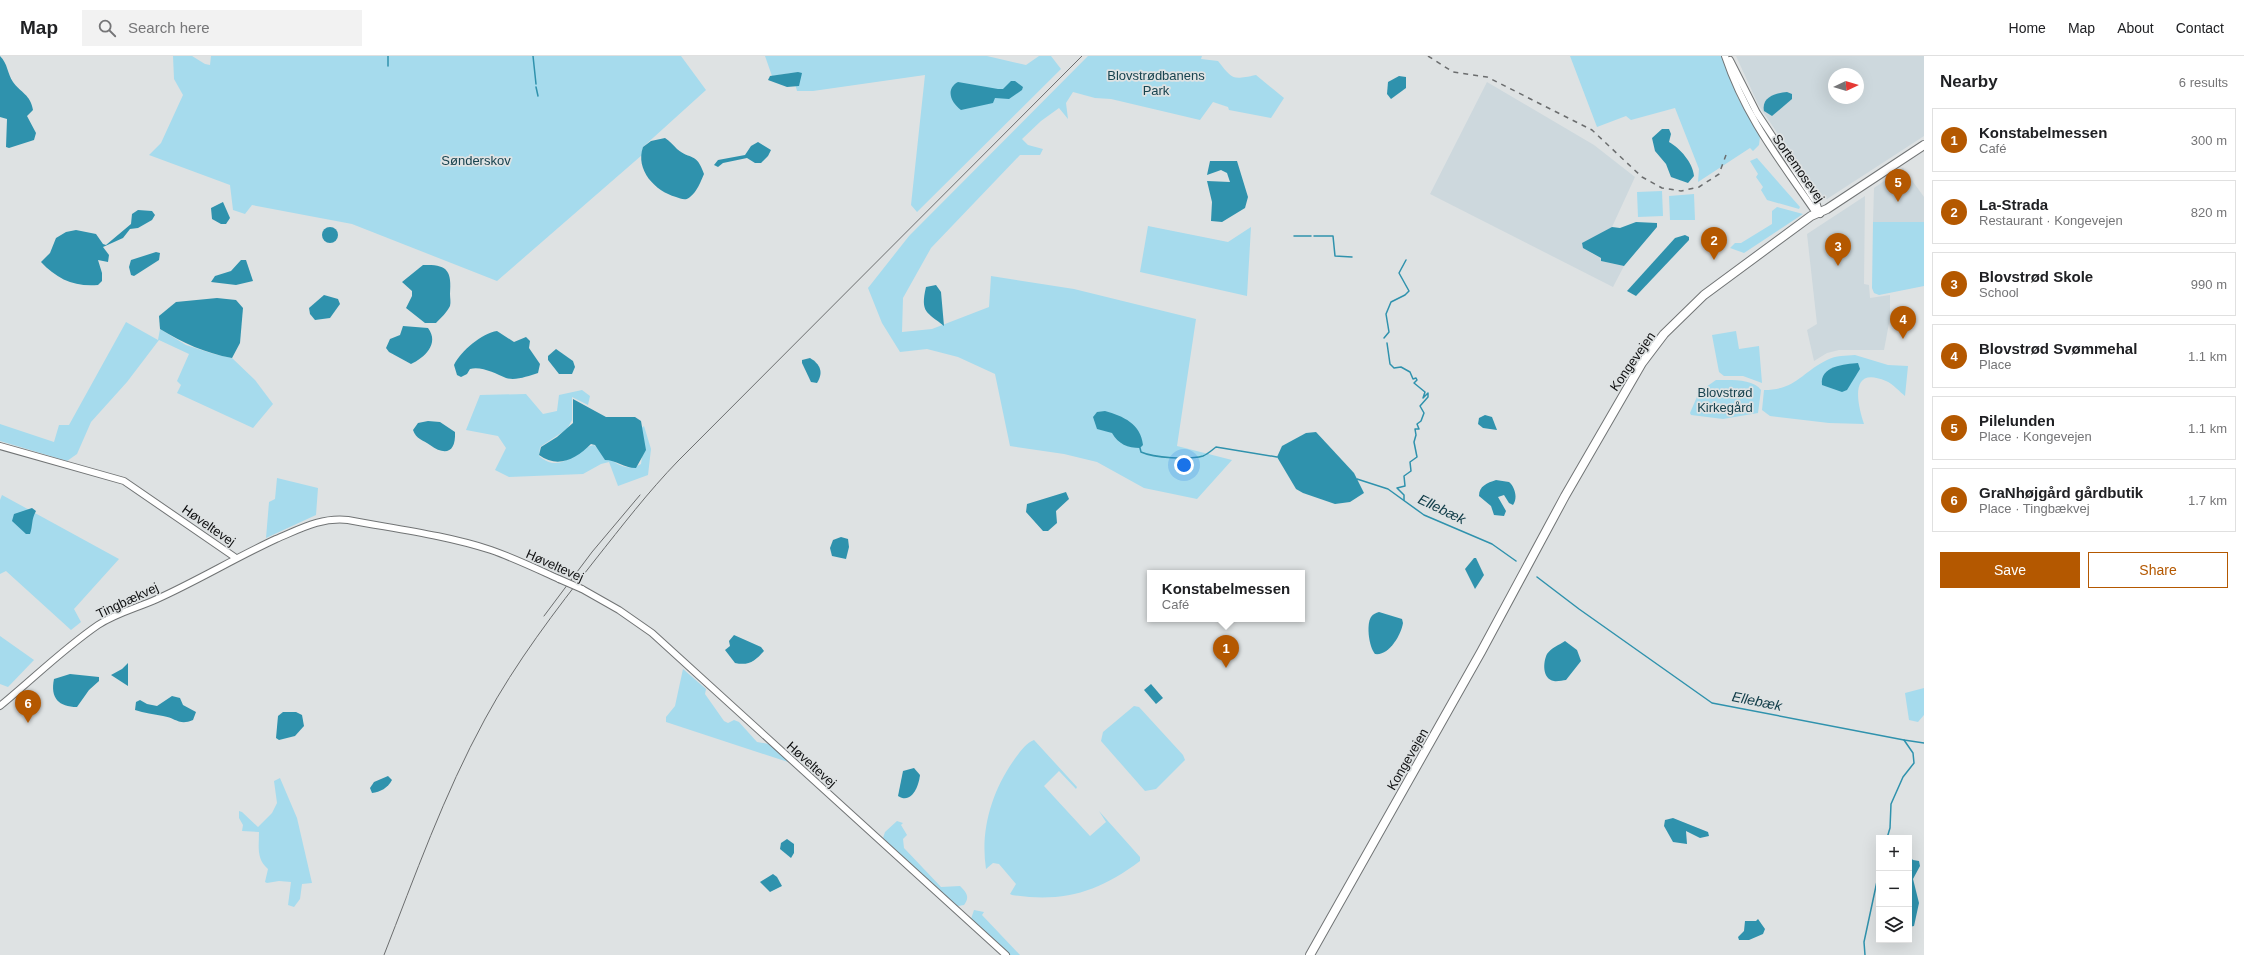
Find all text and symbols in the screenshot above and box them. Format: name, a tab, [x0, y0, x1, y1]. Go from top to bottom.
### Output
search box	[82, 10, 362, 46]
text: Map	[20, 17, 58, 38]
icon: search	[96, 17, 118, 39]
text: Search here	[128, 19, 210, 36]
text: Home	[2009, 20, 2046, 36]
text: Map	[2068, 20, 2095, 36]
text: About	[2117, 20, 2154, 36]
text: Contact	[2176, 20, 2224, 36]
park label: Blovstrødbanens Park	[1107, 68, 1205, 98]
north arrow	[1828, 68, 1864, 104]
text: Nearby	[1940, 72, 1998, 91]
text: 6 results	[2179, 75, 2228, 90]
text: Konstabelmessen	[1979, 124, 2107, 141]
street label: Sortemosevej	[1770, 131, 1828, 205]
text: 1	[1950, 133, 1958, 148]
text: 300 m	[2191, 133, 2227, 148]
text: Café	[1979, 141, 2006, 156]
park label: Sønderskov	[441, 153, 511, 168]
pin: 5	[1885, 169, 1911, 202]
text: La-Strada	[1979, 196, 2048, 213]
text: 2	[1950, 205, 1958, 220]
text: 820 m	[2191, 205, 2227, 220]
text: Restaurant · Kongevejen	[1979, 213, 2123, 228]
pin: 2	[1701, 227, 1727, 260]
pin: 3	[1825, 233, 1851, 266]
text: Blovstrød Skole	[1979, 268, 2093, 285]
text: 3	[1950, 277, 1958, 292]
text: 990 m	[2191, 277, 2227, 292]
text: School	[1979, 285, 2019, 300]
pin: 4	[1890, 306, 1916, 339]
street label: Kongevejen	[1607, 329, 1658, 394]
text: Blovstrød Svømmehal	[1979, 340, 2137, 357]
text: 4	[1950, 349, 1958, 364]
text: 1.1 km	[2188, 349, 2227, 364]
text: Place	[1979, 357, 2012, 372]
park label: Blovstrød Kirkegård	[1697, 385, 1753, 415]
text: Pilelunden	[1979, 412, 2055, 429]
text: 5	[1950, 421, 1958, 436]
text: 1.1 km	[2188, 421, 2227, 436]
text: Place · Kongevejen	[1979, 429, 2092, 444]
your location	[1174, 455, 1194, 475]
text: GraNhøjgård gårdbutik	[1979, 484, 2143, 501]
water label: Ellebæk	[1416, 491, 1469, 528]
text: 6	[1950, 493, 1958, 508]
text: 1.7 km	[2188, 493, 2227, 508]
text: Place · Tingbækvej	[1979, 501, 2090, 516]
street label: Høveltevej	[179, 502, 238, 549]
street label: Høveltevej	[524, 546, 586, 585]
button: Save	[1940, 552, 2080, 588]
button: Share	[2088, 552, 2228, 588]
popup	[1147, 570, 1305, 622]
street label: Tingbækvej	[94, 580, 161, 621]
text: Konstabelmessen	[1162, 580, 1290, 597]
text: Café	[1162, 597, 1189, 612]
pin: 1	[1213, 635, 1239, 668]
water label: Ellebæk	[1731, 688, 1784, 714]
pin: 6	[15, 690, 41, 723]
street label: Kongevejen	[1384, 726, 1431, 793]
street label: Høveltevej	[784, 738, 840, 791]
map controls	[1876, 835, 1912, 943]
button: +	[1876, 835, 1912, 871]
button: −	[1876, 871, 1912, 907]
button: layers	[1876, 907, 1912, 943]

